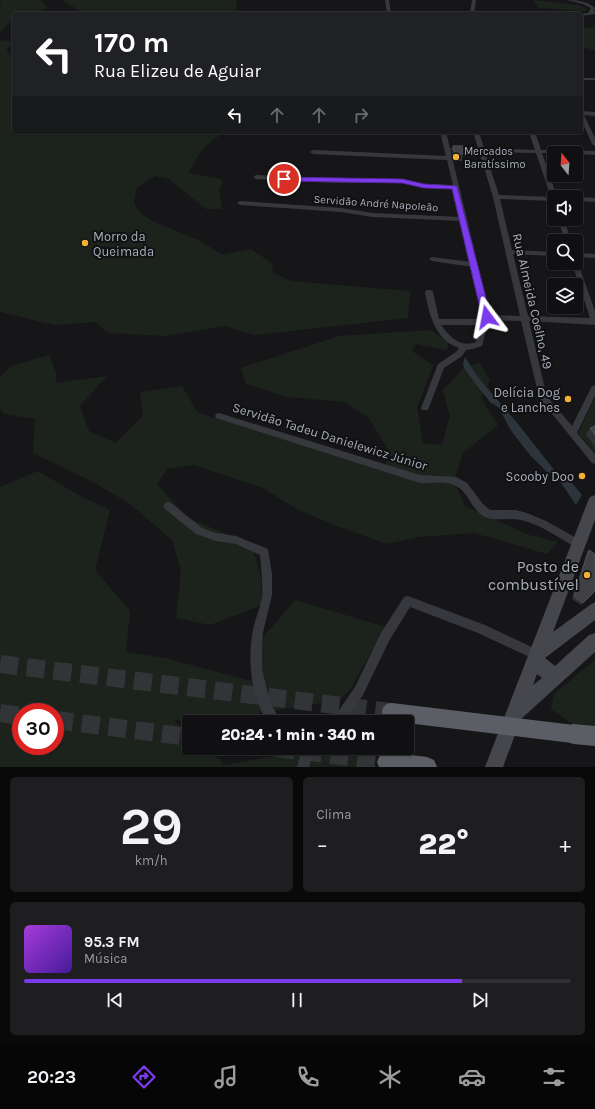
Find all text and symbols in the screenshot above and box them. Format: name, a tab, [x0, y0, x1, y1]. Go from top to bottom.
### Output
text: 170 m	[94, 26, 169, 59]
icon: left	[28, 28, 80, 80]
text: Rua Elizeu de Aguiar	[94, 60, 261, 82]
icon: left	[224, 104, 246, 126]
icon: ahead	[266, 104, 288, 126]
icon: ahead	[308, 104, 330, 126]
icon: right	[350, 104, 372, 126]
place label: Mercados Baratíssimo	[464, 145, 525, 171]
north arrow	[547, 146, 583, 182]
map controls	[547, 146, 583, 314]
marker: Mercados Baratíssimo	[451, 152, 461, 162]
pin	[267, 162, 301, 196]
icon: arrive	[273, 168, 295, 190]
button: sound	[547, 190, 583, 226]
street label: Servidão André Napoleão	[313, 193, 439, 214]
place label: Morro da Queimada	[93, 229, 154, 259]
street label: Rua Almeida Coelho, 49	[510, 232, 555, 370]
button: search	[547, 234, 583, 270]
marker: Morro da Queimada	[80, 238, 90, 248]
button: layers	[547, 278, 583, 314]
position arrow	[466, 296, 508, 338]
place label: Delícia Dog e Lanches	[493, 385, 561, 415]
marker: Delícia Dog e Lanches	[563, 394, 573, 404]
street label: Servidão Tadeu Danielewicz Júnior	[231, 400, 429, 473]
place label: Scooby Doo	[506, 469, 574, 484]
marker: Scooby Doo	[577, 471, 587, 481]
place label: Posto de combustível	[488, 557, 579, 594]
marker: Posto de combustível	[582, 570, 592, 580]
speed limit sign: 30	[12, 703, 64, 755]
text: 20:24 · 1 min · 340 m	[221, 726, 375, 744]
text: 29	[120, 796, 183, 857]
text: Clima	[317, 807, 351, 822]
text: 22°	[418, 826, 469, 862]
text: −	[317, 832, 328, 858]
text: +	[559, 832, 571, 858]
text: km/h	[135, 853, 168, 868]
text: 95.3 FM	[84, 933, 140, 951]
text: Música	[84, 951, 127, 966]
icon: previous	[104, 989, 126, 1011]
icon: pause	[286, 989, 308, 1011]
icon: next	[469, 989, 491, 1011]
icon: directions	[130, 1063, 158, 1091]
icon: music	[212, 1063, 240, 1091]
icon: phone	[294, 1063, 322, 1091]
icon: climate	[376, 1063, 404, 1091]
icon: car	[458, 1063, 486, 1091]
icon: filters	[540, 1063, 568, 1091]
text: 20:23	[27, 1066, 76, 1088]

